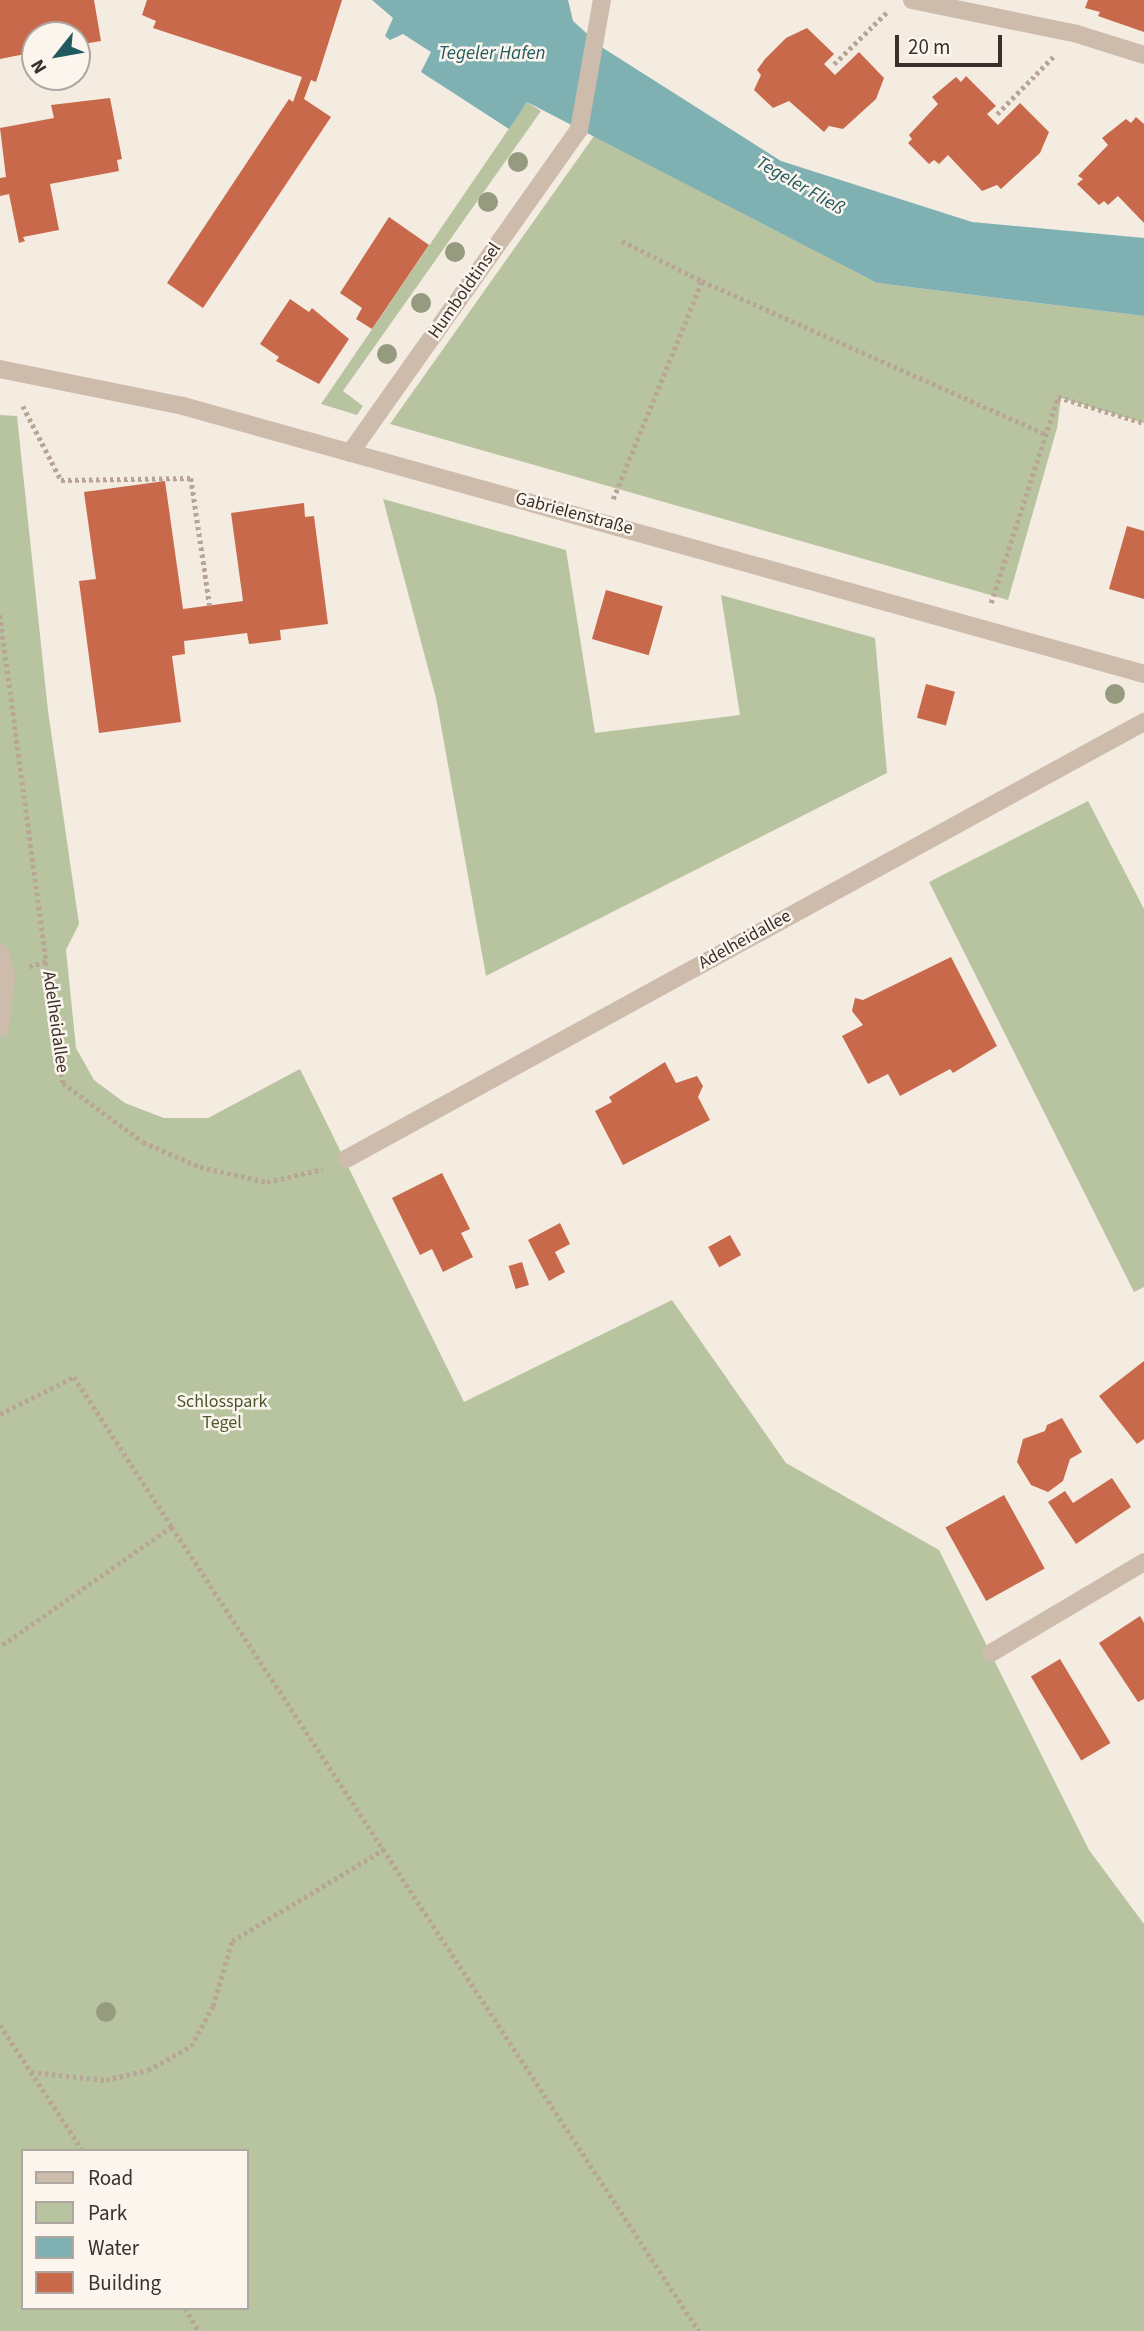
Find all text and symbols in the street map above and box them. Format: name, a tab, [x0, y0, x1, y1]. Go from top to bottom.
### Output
north arrow	[21, 21, 91, 91]
scale bar	[899, 21, 1006, 65]
text: 20 m	[908, 32, 950, 62]
water label: Tegeler Hafen	[438, 43, 546, 65]
text: N	[24, 54, 54, 78]
water label: Tegeler Fließ	[752, 151, 848, 221]
street label: Humboldtinsel	[424, 239, 506, 343]
street label: Gabrielenstraße	[513, 488, 635, 540]
street label: Adelheidallee	[695, 906, 795, 974]
street label: Adelheidallee	[37, 970, 73, 1074]
park label: Schlosspark Tegel	[177, 1392, 267, 1434]
legend	[21, 2149, 248, 2310]
text: Road	[88, 2163, 133, 2193]
text: Park	[88, 2198, 127, 2228]
text: Water	[88, 2233, 139, 2263]
text: Building	[88, 2268, 161, 2298]

